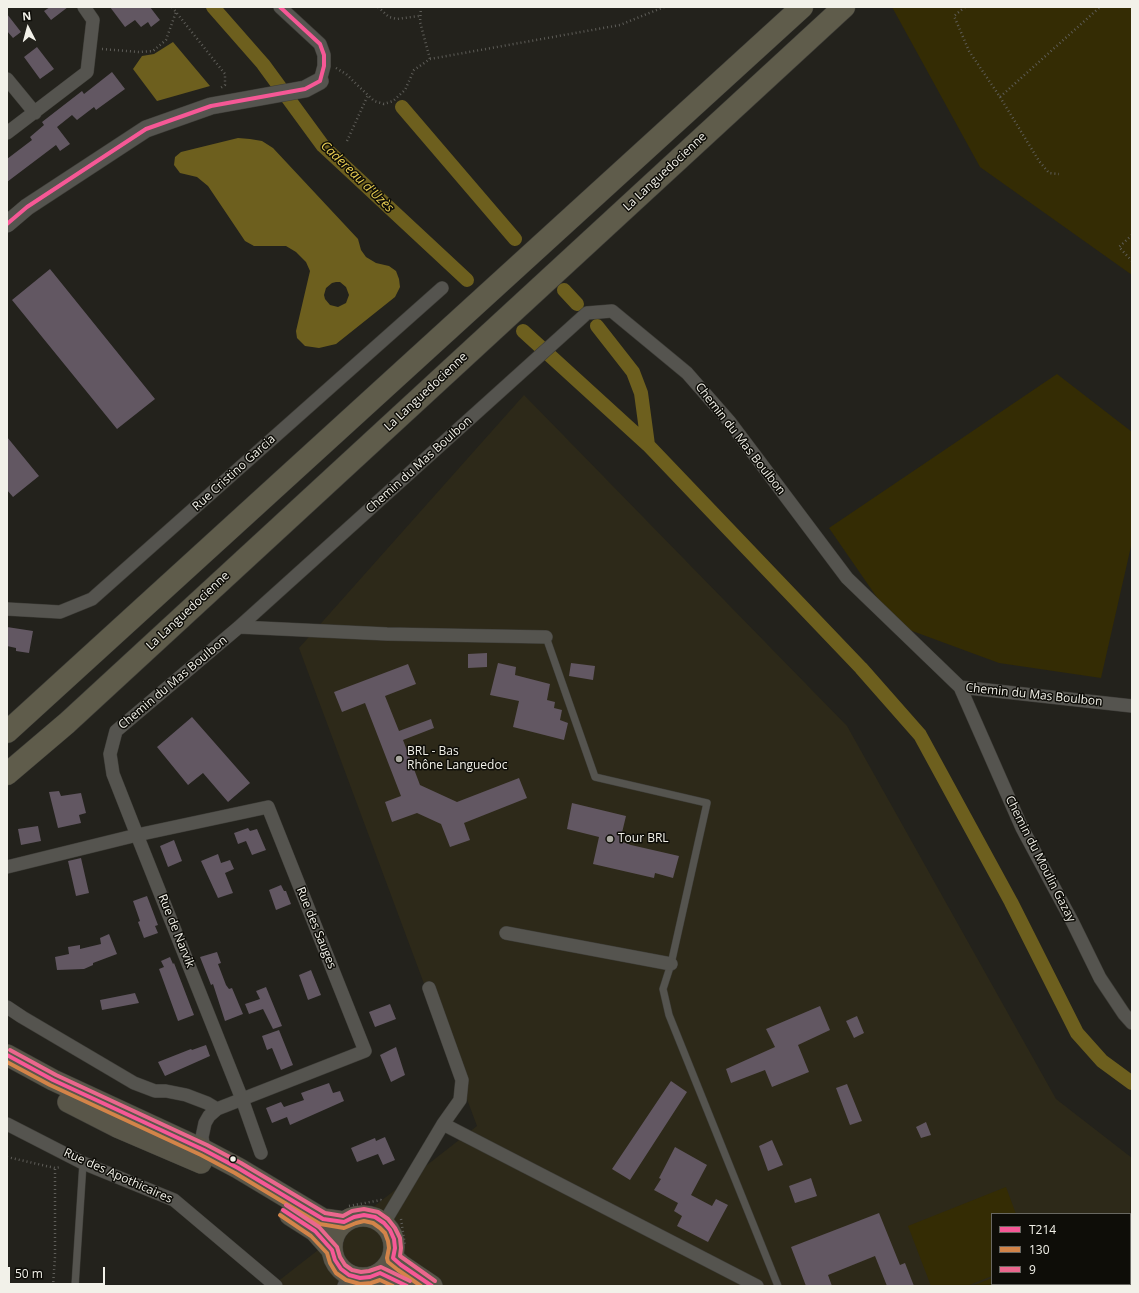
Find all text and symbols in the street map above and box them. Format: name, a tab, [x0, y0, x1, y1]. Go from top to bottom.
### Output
north arrow	[8, 8, 48, 48]
text: N	[21, 8, 32, 23]
street label: La Languedocienne	[620, 130, 710, 214]
water label: Cadereau d'Uzès	[317, 138, 397, 216]
street label: La Languedocienne	[381, 350, 471, 434]
street label: Chemin du Mas Boulbon	[692, 380, 788, 498]
street label: Chemin du Mas Boulbon	[363, 414, 475, 516]
street label: Rue Cristino Garcia	[190, 432, 278, 514]
street label: La Languedocienne	[143, 569, 233, 653]
street label: Chemin du Mas Boulbon	[116, 633, 230, 733]
street label: Chemin du Mas Boulbon	[965, 681, 1103, 709]
place label: BRL - Bas Rhône Languedoc	[407, 745, 507, 773]
marker: BRL - Bas Rhône Languedoc	[394, 754, 404, 764]
street label: Chemin du Moulin Gazay	[1002, 793, 1078, 925]
place label: Tour BRL	[618, 832, 669, 846]
marker: Tour BRL	[605, 834, 615, 844]
street label: Rue des Sauges	[293, 885, 339, 971]
street label: Rue de Narvik	[155, 892, 197, 970]
street label: Rue des Apothicaires	[62, 1146, 174, 1206]
unlabelled marker	[228, 1154, 238, 1164]
legend	[991, 1213, 1131, 1285]
text: T214	[1029, 1221, 1056, 1238]
text: 130	[1029, 1241, 1050, 1258]
scale bar	[10, 1259, 107, 1285]
text: 9	[1029, 1261, 1036, 1278]
text: 50 m	[15, 1265, 43, 1282]

